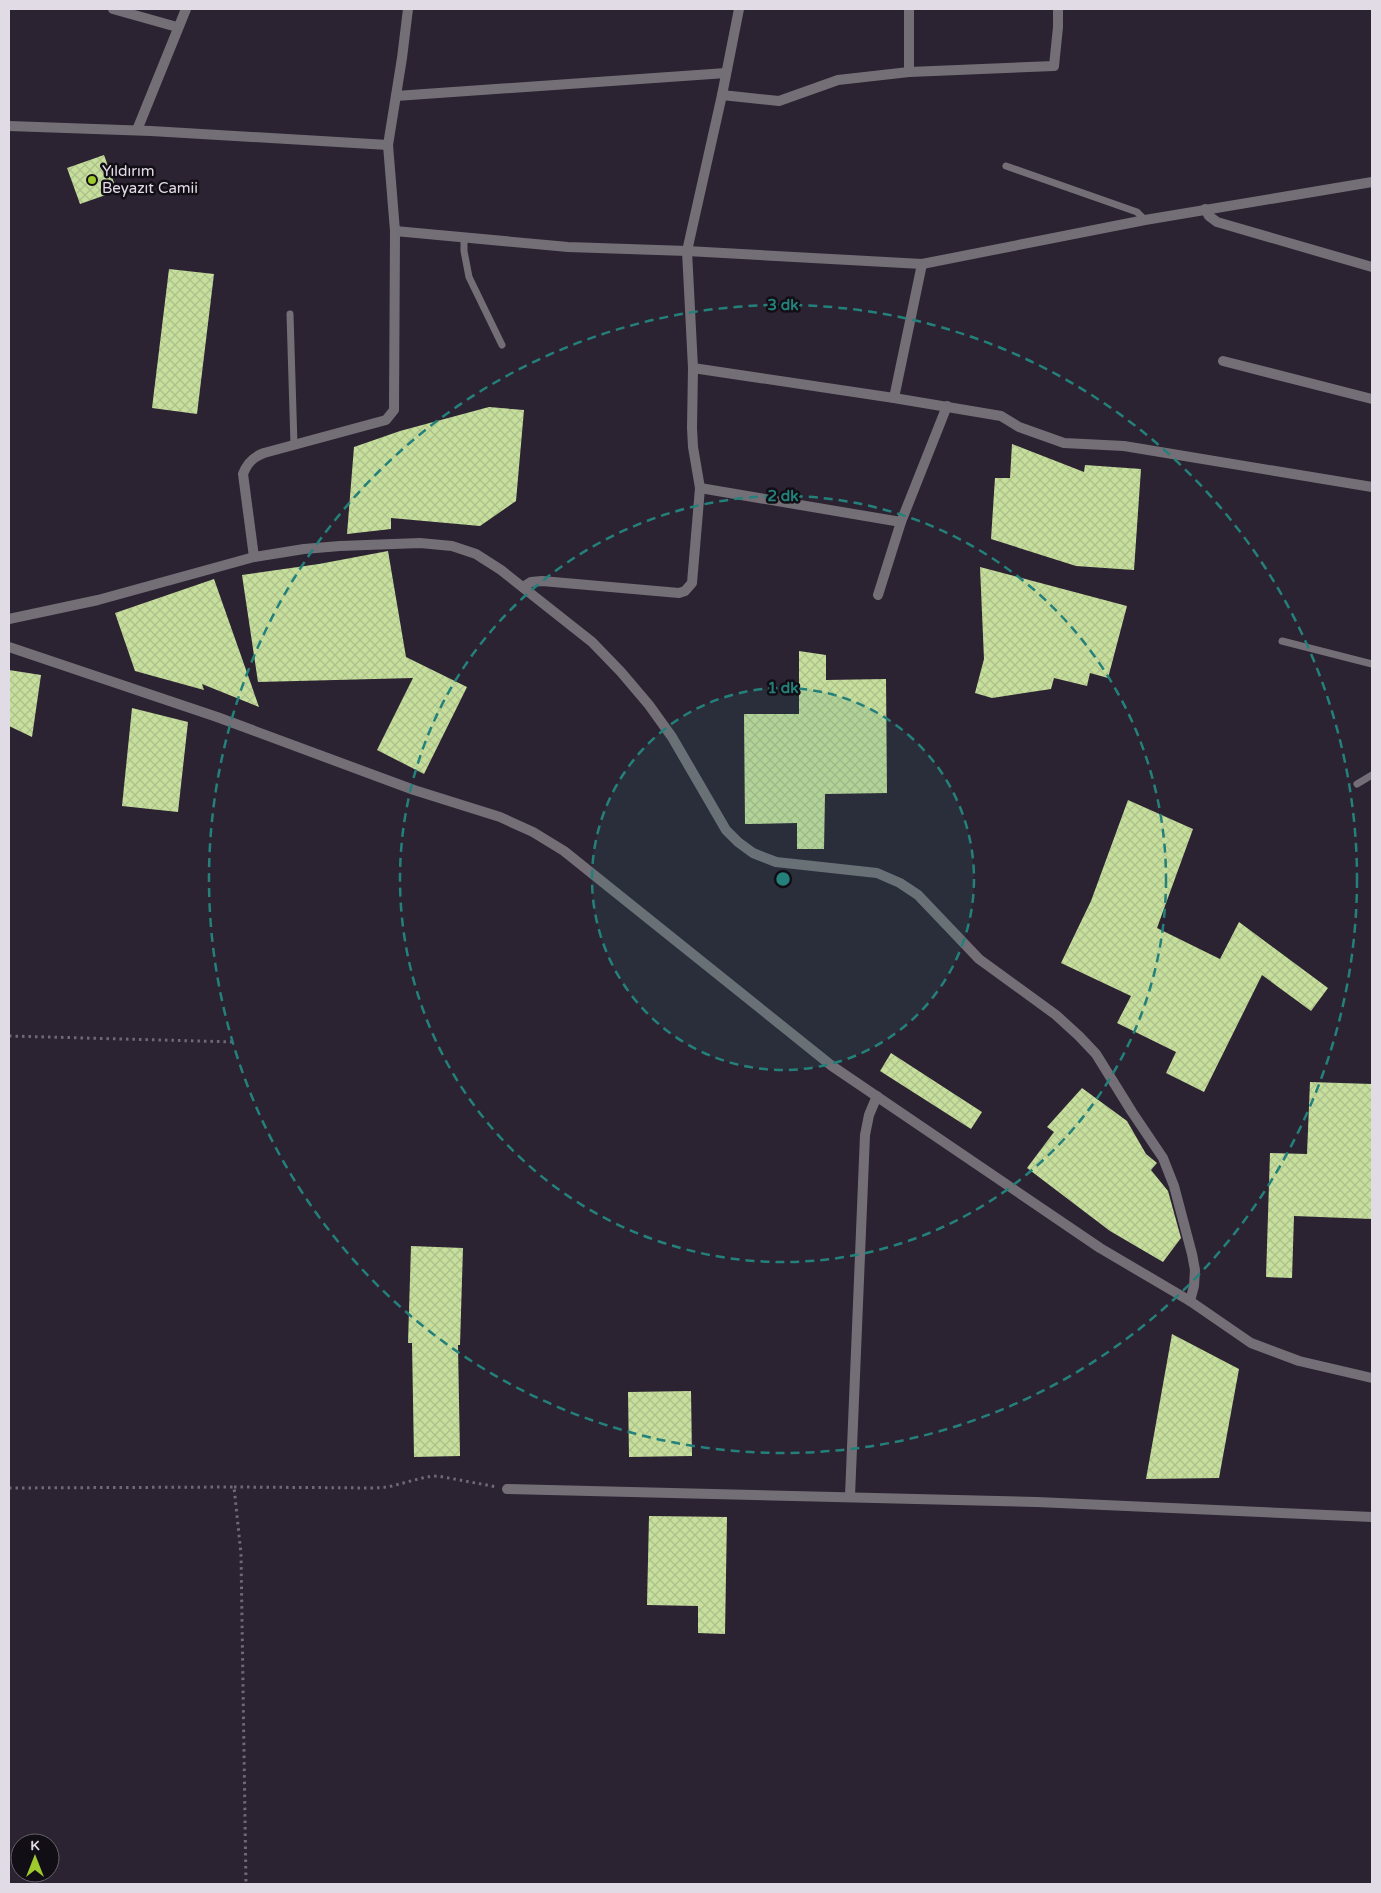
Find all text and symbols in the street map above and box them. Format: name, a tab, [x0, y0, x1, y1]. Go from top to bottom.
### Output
place label: Yıldırım Beyazıt Camii	[102, 162, 198, 197]
marker: Yıldırım Beyazıt Camii	[86, 174, 98, 186]
text: 3 dk	[768, 296, 798, 314]
text: 2 dk	[768, 487, 798, 505]
text: 1 dk	[768, 679, 798, 697]
centre of rings	[774, 870, 792, 888]
north arrow	[10, 1833, 60, 1883]
text: K	[30, 1837, 40, 1854]

